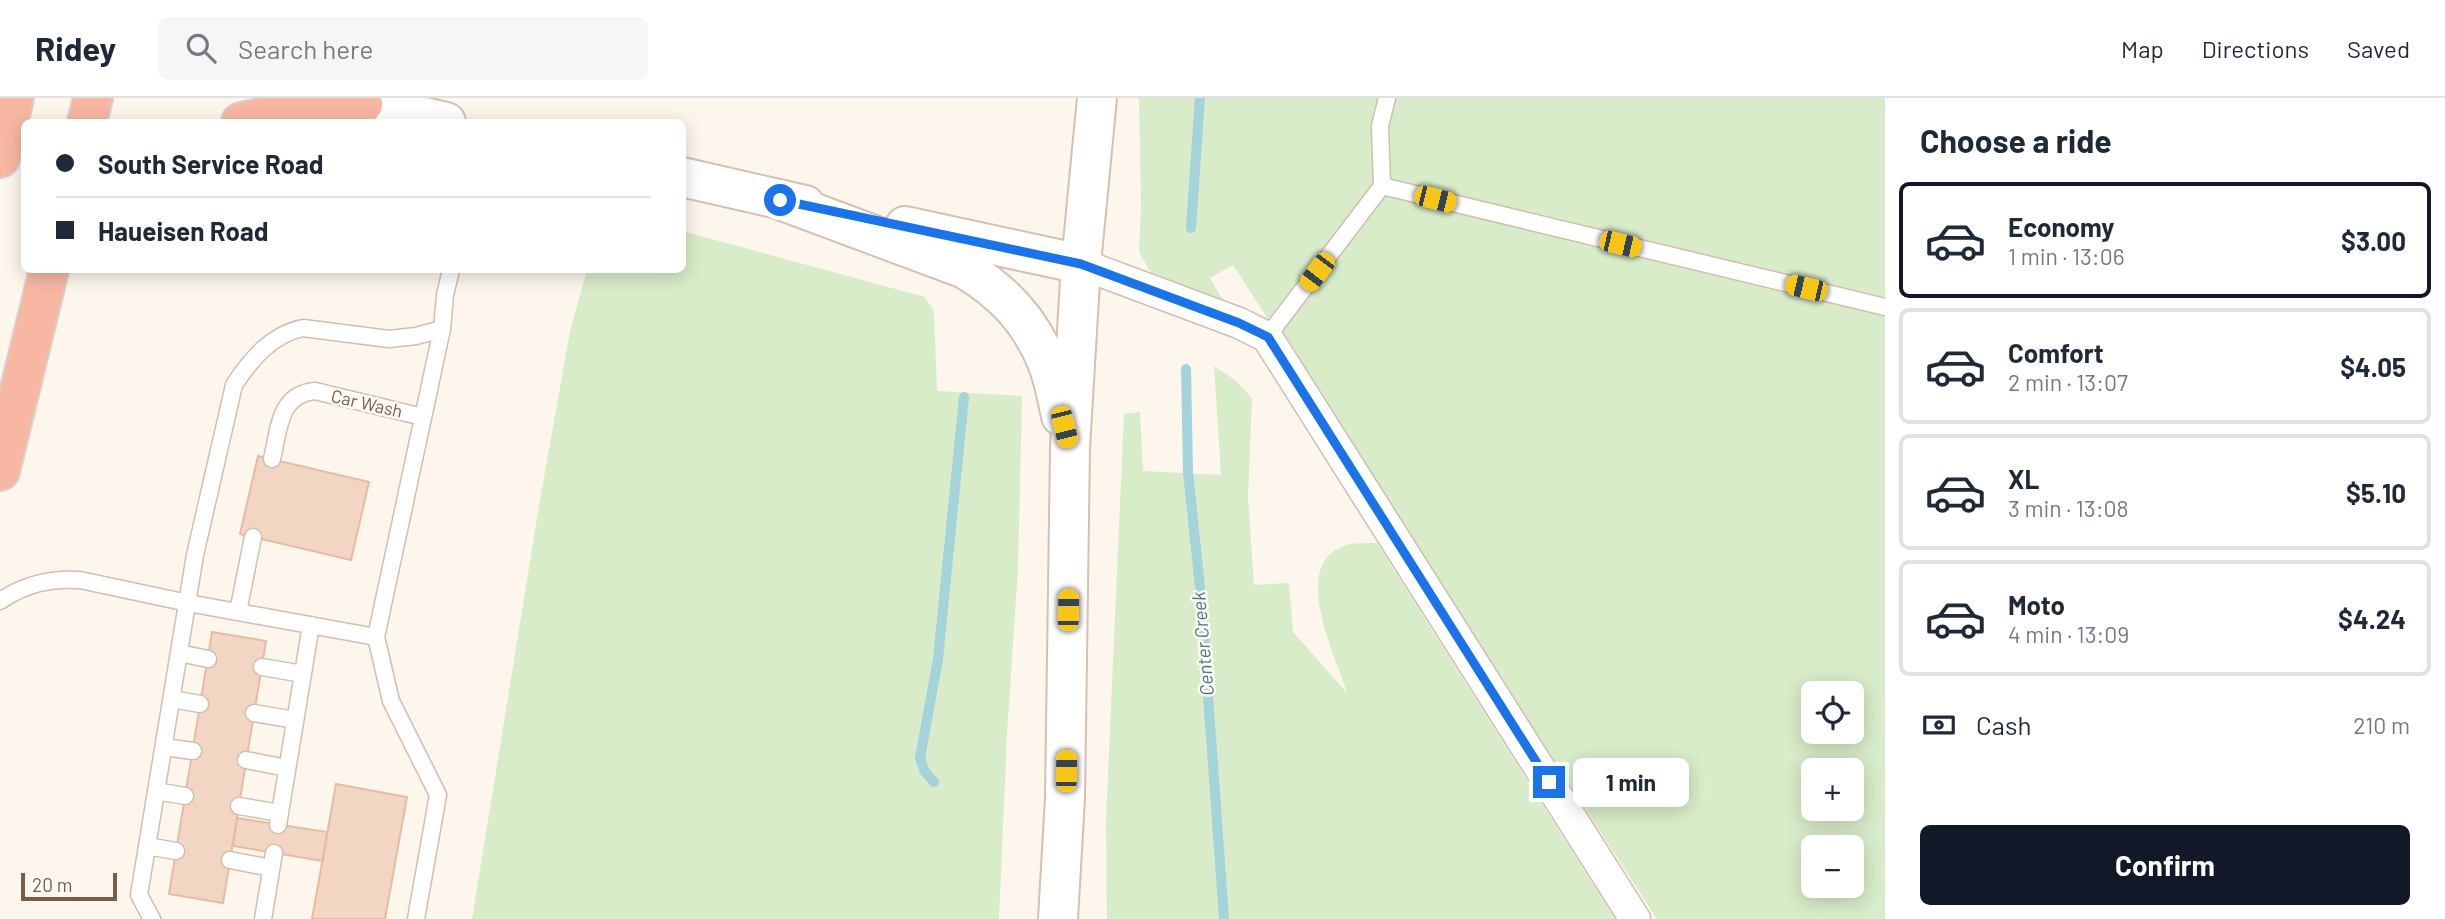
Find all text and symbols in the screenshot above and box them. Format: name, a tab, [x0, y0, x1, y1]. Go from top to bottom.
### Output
search box	[158, 17, 648, 80]
text: Ridey	[35, 28, 116, 68]
icon: search	[182, 29, 220, 67]
text: Search here	[238, 33, 373, 64]
text: Map	[2121, 34, 2164, 63]
text: Directions	[2202, 34, 2309, 63]
text: Saved	[2347, 34, 2410, 63]
text: Choose a ride	[1920, 121, 2112, 159]
text: South Service Road	[98, 148, 323, 179]
route start	[764, 184, 796, 216]
car	[1413, 184, 1458, 214]
icon: car	[1924, 209, 1987, 272]
text: Economy	[2008, 211, 2114, 242]
text: Haueisen Road	[98, 215, 268, 246]
text: $3.00	[2341, 225, 2406, 256]
car	[1598, 229, 1643, 259]
text: 1 min · 13:06	[2008, 242, 2125, 270]
car	[1296, 249, 1339, 295]
car	[1784, 273, 1829, 303]
icon: car	[1924, 335, 1987, 398]
text: Comfort	[2008, 337, 2104, 368]
text: $4.05	[2340, 351, 2406, 382]
text: 2 min · 13:07	[2008, 368, 2128, 396]
street label: Car Wash	[329, 384, 405, 422]
car	[1049, 404, 1080, 450]
icon: car	[1924, 461, 1987, 524]
text: XL	[2008, 463, 2039, 494]
text: $5.10	[2346, 477, 2406, 508]
text: 3 min · 13:08	[2008, 494, 2128, 522]
icon: car	[1924, 587, 1987, 650]
car	[1058, 589, 1079, 631]
text: Moto	[2008, 589, 2065, 620]
water label: Center Creek	[1186, 590, 1218, 697]
text: $4.24	[2338, 603, 2406, 634]
text: 4 min · 13:09	[2008, 620, 2129, 648]
map controls	[1801, 681, 1864, 898]
button: locate	[1801, 681, 1864, 744]
icon: cash	[1920, 706, 1958, 744]
text: Cash	[1976, 709, 2031, 740]
text: 210 m	[2353, 711, 2410, 739]
car	[1056, 750, 1077, 792]
callout: 1 min	[1574, 758, 1689, 806]
button: +	[1801, 758, 1864, 821]
route end	[1533, 766, 1565, 798]
text: 1 min	[1606, 768, 1656, 796]
button: Confirm	[1920, 825, 2410, 905]
button: −	[1801, 835, 1864, 898]
scale bar	[21, 870, 117, 902]
text: 20 m	[32, 873, 72, 896]

